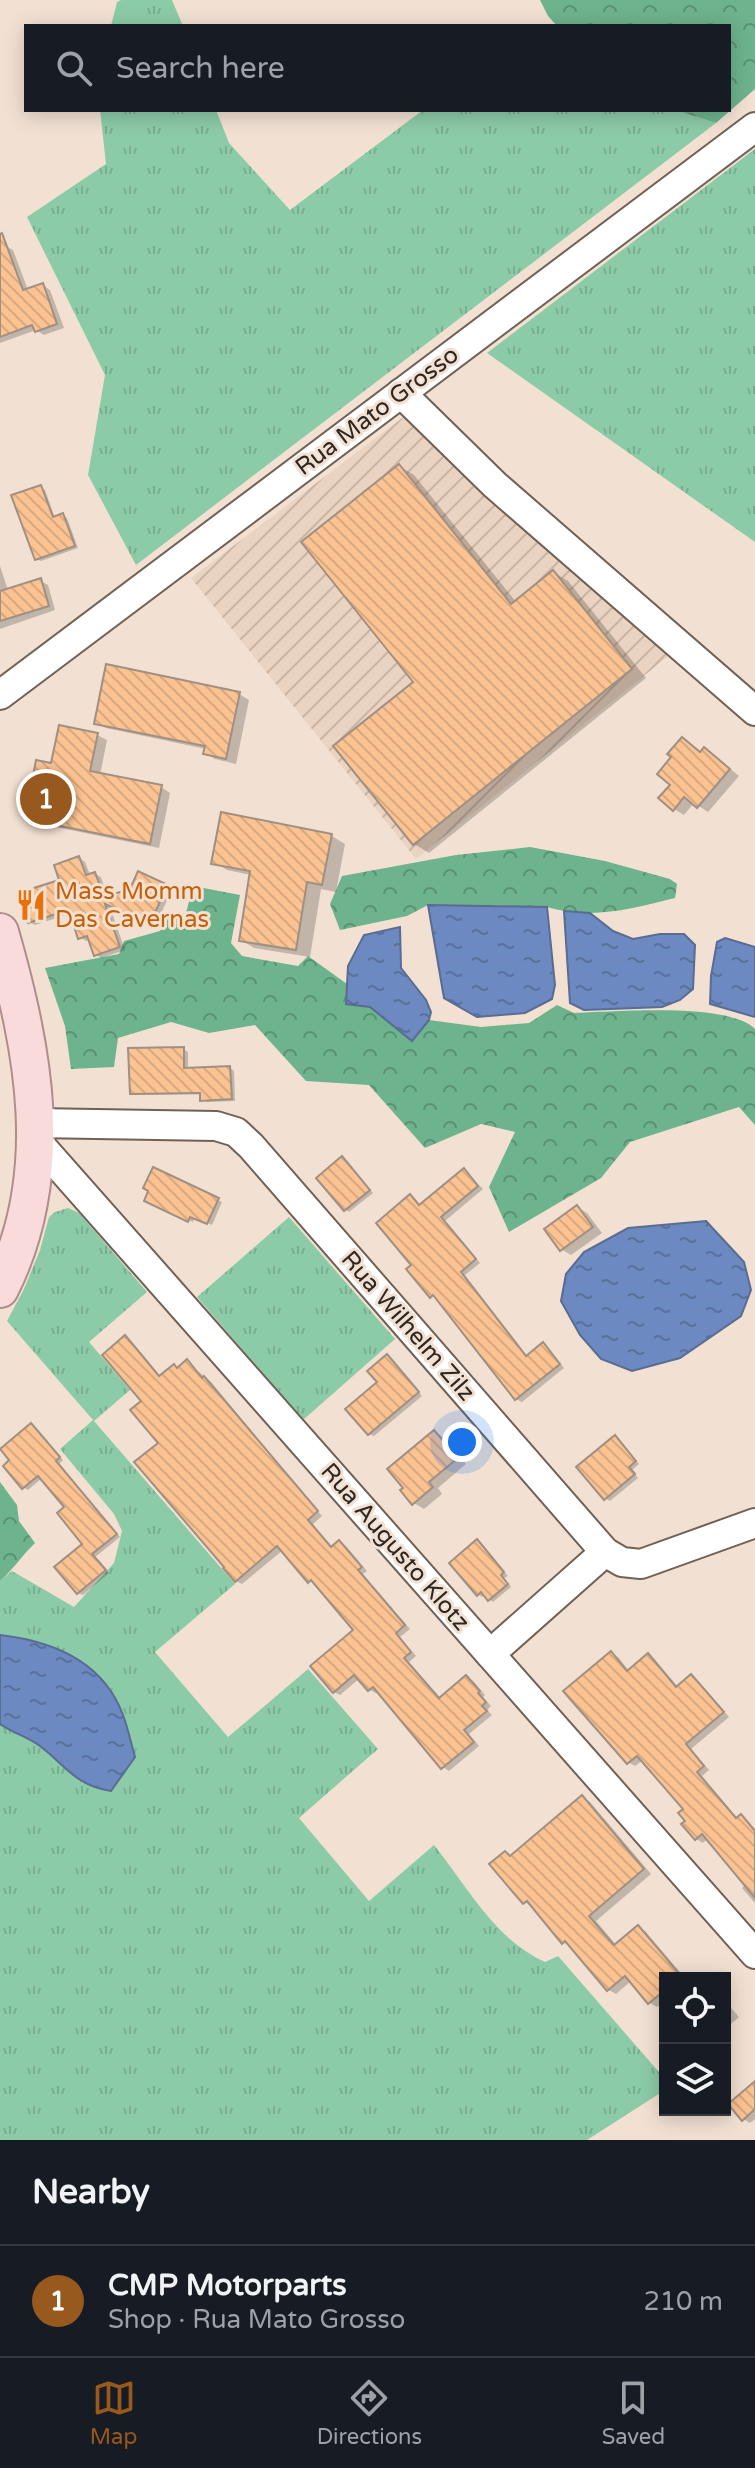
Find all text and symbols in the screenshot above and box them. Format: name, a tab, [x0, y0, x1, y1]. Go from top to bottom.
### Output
search box	[24, 24, 731, 112]
icon: search	[52, 46, 96, 90]
text: Search here	[116, 50, 285, 87]
street label: Rua Mato Grosso	[290, 340, 464, 482]
pin: 1	[20, 769, 72, 829]
place label: Mass Momm Das Cavernas	[55, 877, 209, 934]
restaurant icon: Mass Momm Das Cavernas	[14, 888, 48, 922]
street label: Rua Wilhelm Zilz	[335, 1245, 481, 1407]
your location	[442, 1422, 482, 1462]
street label: Rua Augusto Klotz	[314, 1457, 476, 1637]
map controls	[659, 1972, 731, 2116]
button: locate	[659, 1972, 731, 2044]
button: layers	[659, 2044, 731, 2116]
text: Nearby	[32, 2172, 150, 2213]
text: CMP Motorparts	[108, 2267, 347, 2304]
text: 1	[50, 2286, 66, 2317]
text: 210 m	[643, 2286, 723, 2317]
text: Shop · Rua Mato Grosso	[108, 2304, 405, 2335]
tab: Map	[90, 2376, 137, 2450]
tab: Directions	[317, 2376, 422, 2450]
tab: Saved	[602, 2376, 665, 2450]

